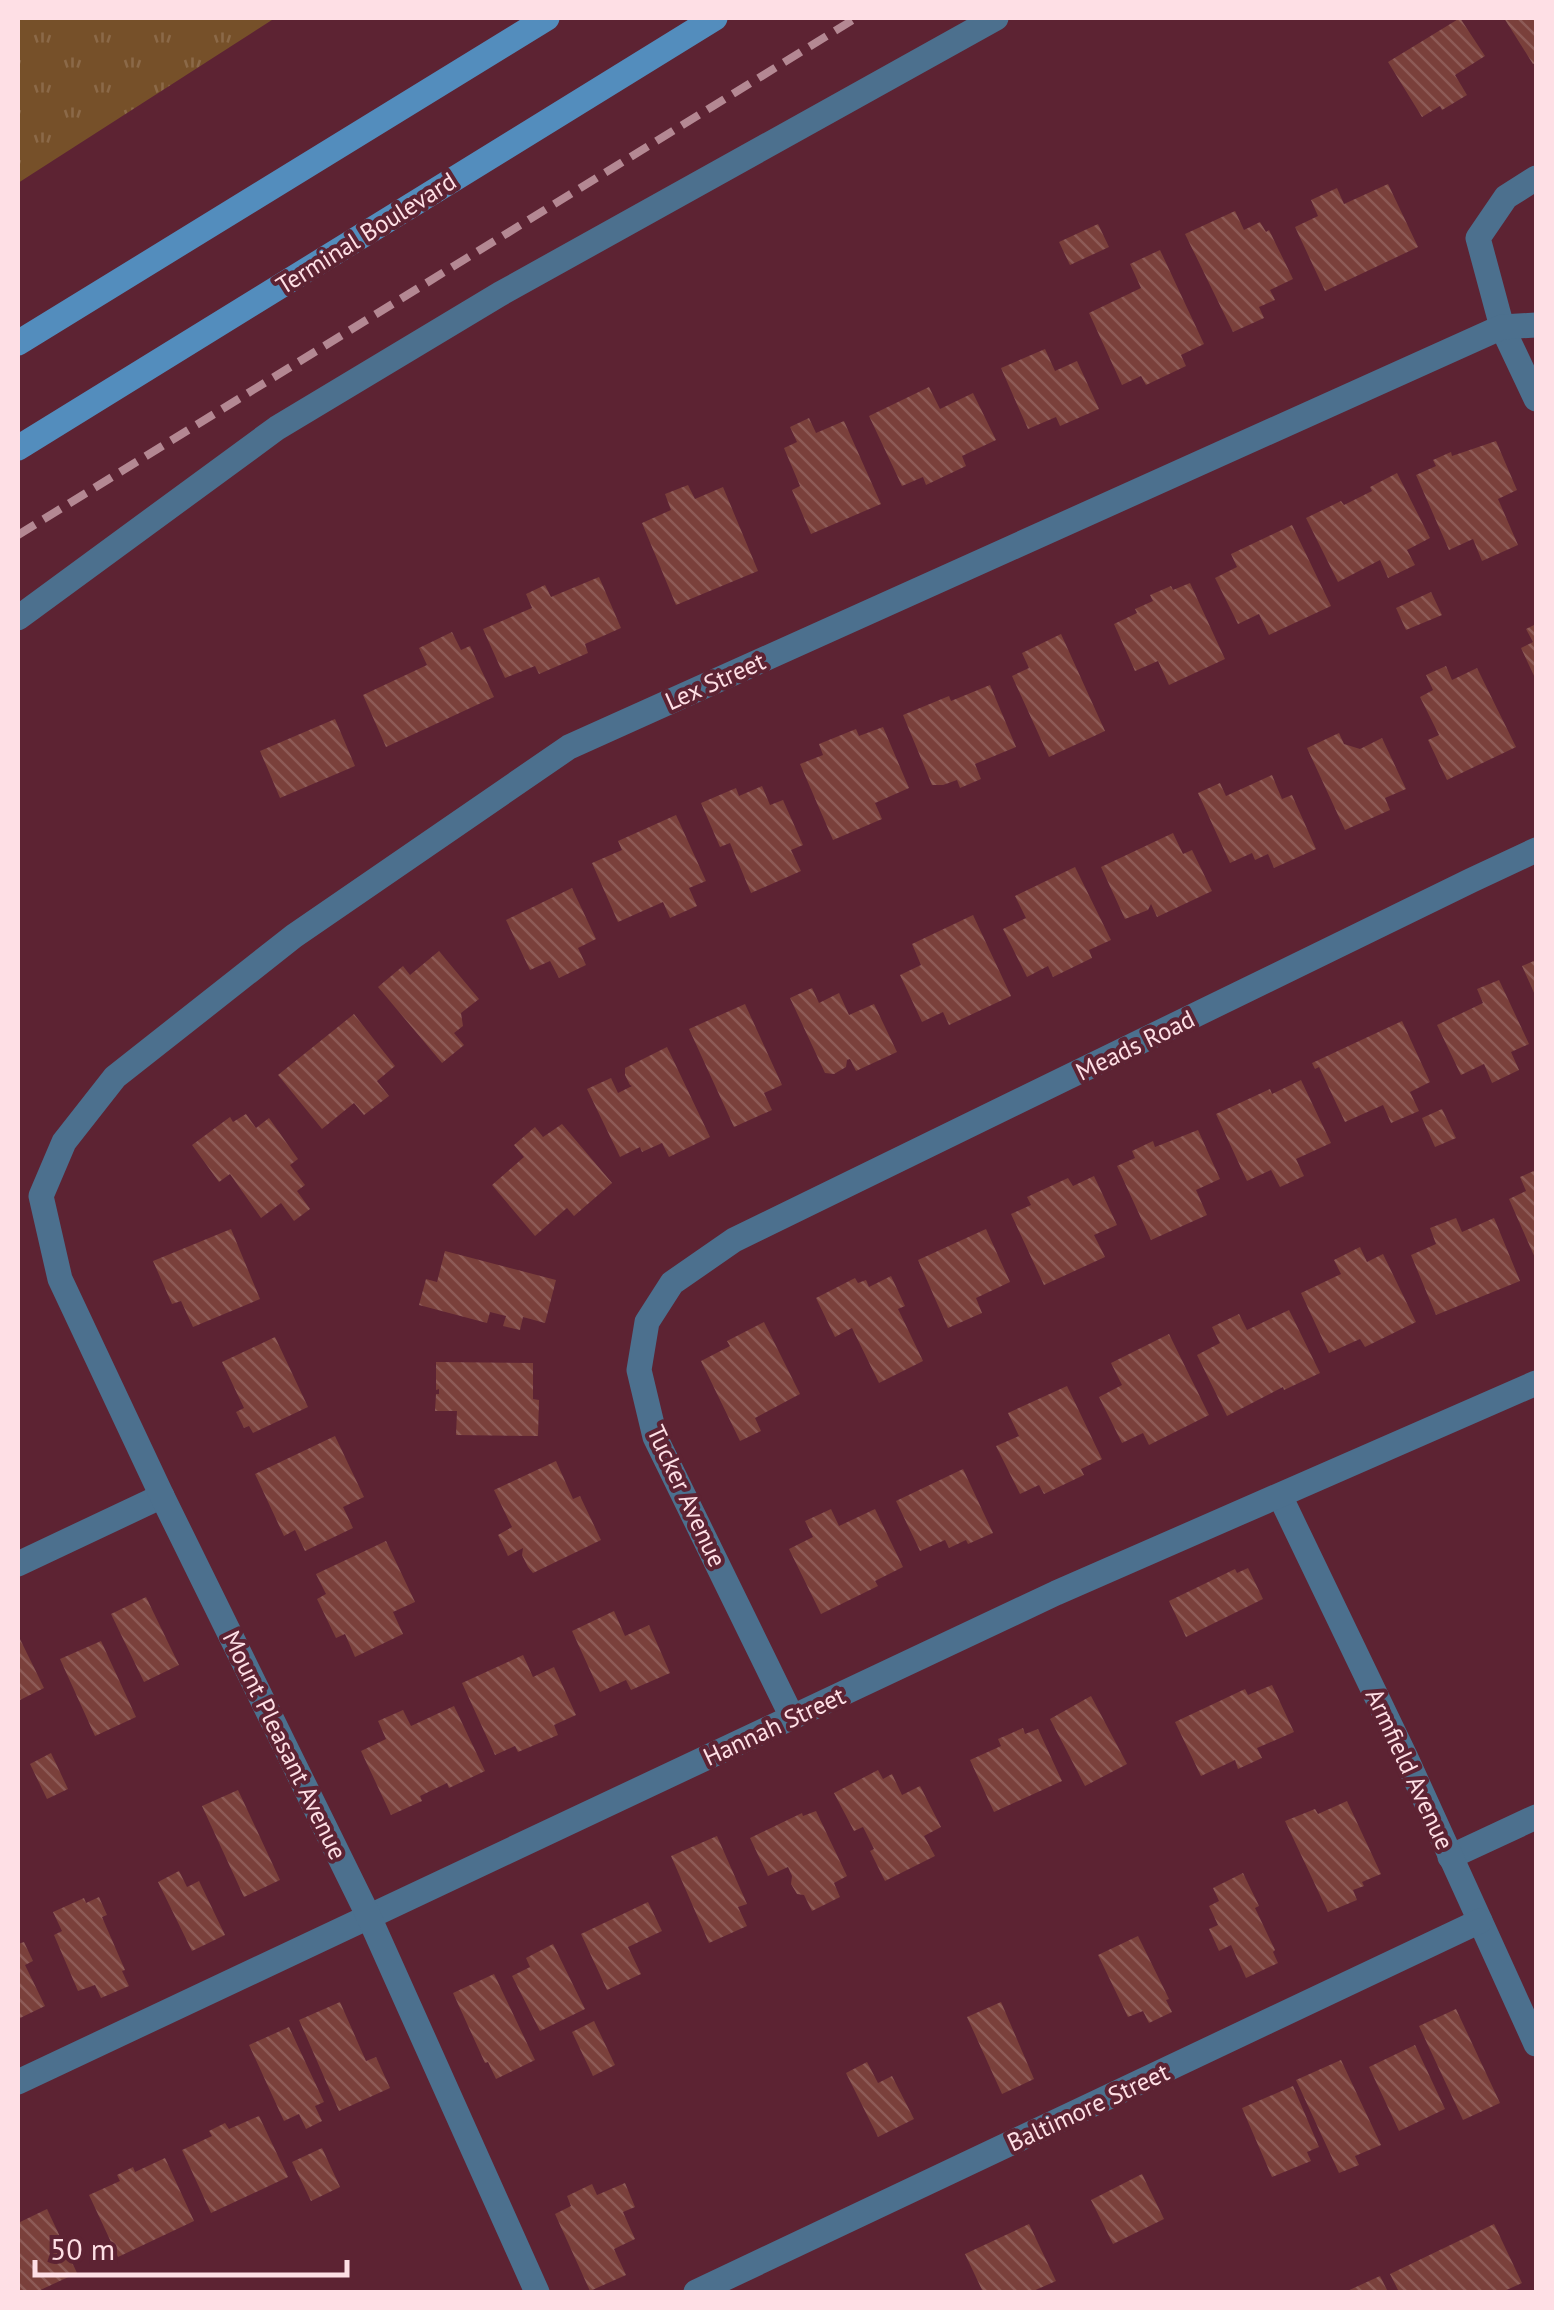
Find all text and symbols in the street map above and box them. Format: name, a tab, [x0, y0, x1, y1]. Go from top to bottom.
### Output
street label: Terminal Boulevard	[270, 165, 462, 301]
street label: Lex Street	[660, 645, 771, 717]
street label: Meads Road	[1070, 1002, 1200, 1088]
street label: Tucker Avenue	[640, 1420, 734, 1572]
street label: Mount Pleasant Avenue	[216, 1625, 354, 1865]
street label: Hannah Street	[698, 1679, 851, 1773]
street label: Armfield Avenue	[1359, 1683, 1461, 1855]
street label: Baltimore Street	[1002, 2055, 1174, 2158]
scale bar	[35, 2215, 348, 2277]
text: 50 m	[50, 2229, 115, 2268]

